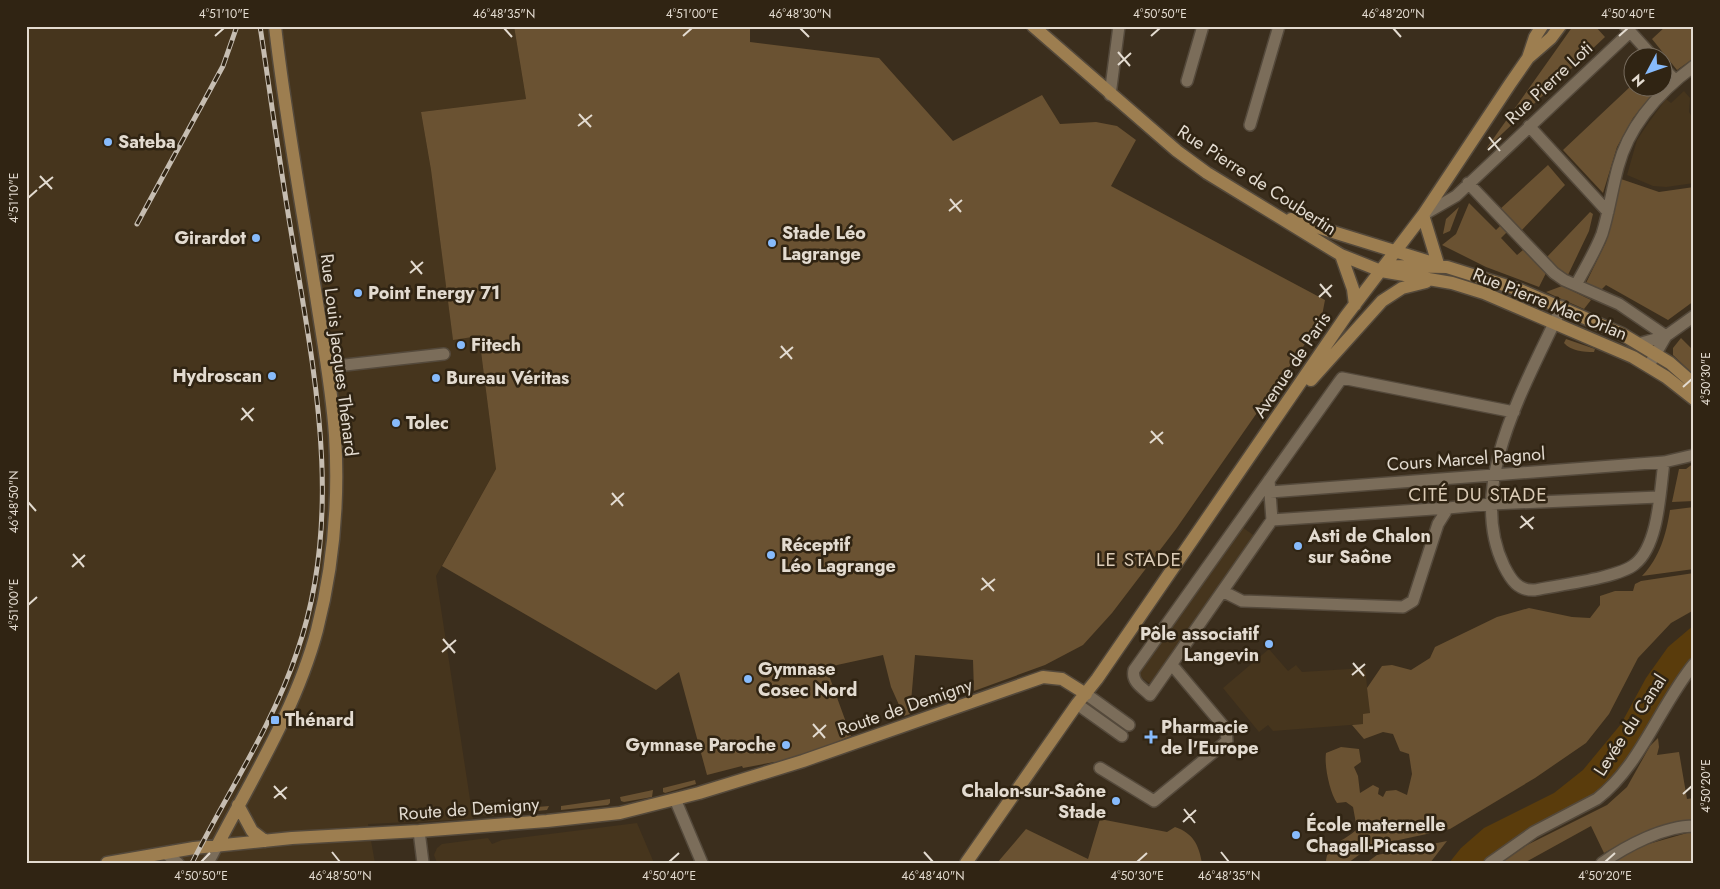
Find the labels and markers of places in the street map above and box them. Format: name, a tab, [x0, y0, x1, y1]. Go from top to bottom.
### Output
place label: Sateba	[118, 129, 176, 155]
marker: Sateba	[102, 136, 114, 148]
place label: Stade Léo Lagrange	[782, 220, 866, 267]
place label: Girardot	[174, 225, 246, 251]
marker: Girardot	[250, 232, 262, 244]
marker: Stade Léo Lagrange	[766, 237, 778, 249]
place label: Point Energy 71	[368, 280, 500, 306]
marker: Point Energy 71	[352, 287, 364, 299]
place label: Fitech	[471, 332, 521, 358]
marker: Fitech	[455, 339, 467, 351]
place label: Hydroscan	[172, 363, 262, 389]
place label: Bureau Véritas	[446, 365, 569, 391]
marker: Hydroscan	[266, 370, 278, 382]
marker: Bureau Véritas	[430, 372, 442, 384]
place label: Tolec	[406, 410, 449, 436]
marker: Tolec	[390, 417, 402, 429]
place label: Asti de Chalon sur Saône	[1307, 523, 1431, 570]
place label: Réceptif Léo Lagrange	[781, 532, 896, 579]
marker: Asti de Chalon sur Saône	[1292, 540, 1304, 552]
marker: Réceptif Léo Lagrange	[765, 549, 777, 561]
place label: Pôle associatif Langevin	[1140, 621, 1260, 668]
marker: Pôle associatif Langevin	[1263, 638, 1275, 650]
place label: Gymnase Cosec Nord	[758, 656, 857, 703]
marker: Gymnase Cosec Nord	[742, 673, 754, 685]
place label: Thénard	[285, 707, 354, 733]
marker: Thénard	[269, 714, 281, 726]
place label: Pharmacie de l'Europe	[1161, 714, 1259, 761]
marker: Pharmacie de l'Europe	[1145, 731, 1157, 743]
place label: Gymnase Paroche	[625, 732, 776, 758]
marker: Gymnase Paroche	[780, 739, 792, 751]
place label: Chalon-sur-Saône Stade	[961, 778, 1106, 825]
marker: Chalon-sur-Saône Stade	[1110, 795, 1122, 807]
place label: École maternelle Chagall-Picasso	[1306, 812, 1446, 859]
marker: École maternelle Chagall-Picasso	[1290, 829, 1302, 841]

